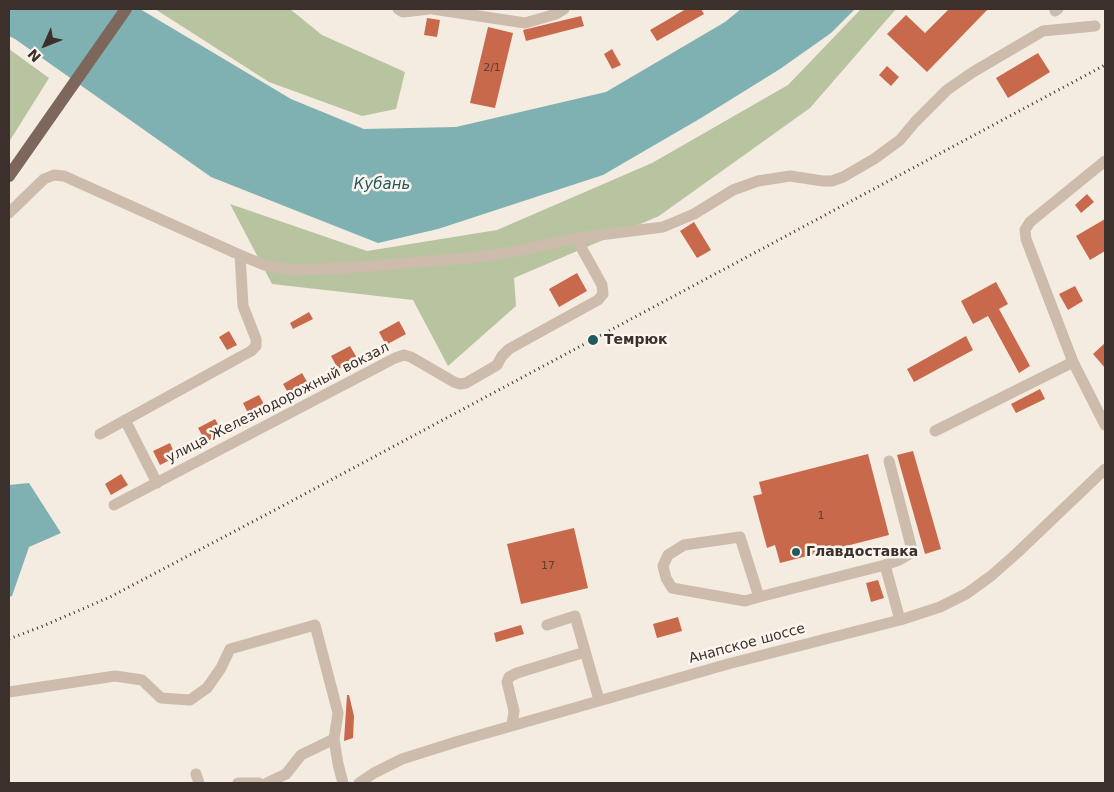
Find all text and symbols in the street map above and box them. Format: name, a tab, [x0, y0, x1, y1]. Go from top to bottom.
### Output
north arrow	[20, 20, 70, 70]
text: N	[24, 46, 44, 65]
house number: 2/1	[483, 61, 501, 75]
water label: Кубань	[354, 176, 410, 194]
place label: Темрюк	[604, 332, 668, 348]
marker: Темрюк	[586, 333, 600, 347]
street label: улица Железнодорожный вокзал	[164, 339, 392, 467]
house number: 1	[818, 509, 824, 523]
place label: Главдоставка	[806, 544, 918, 560]
marker: Главдоставка	[790, 546, 802, 558]
house number: 17	[541, 559, 555, 573]
street label: Анапское шоссе	[687, 620, 807, 668]

